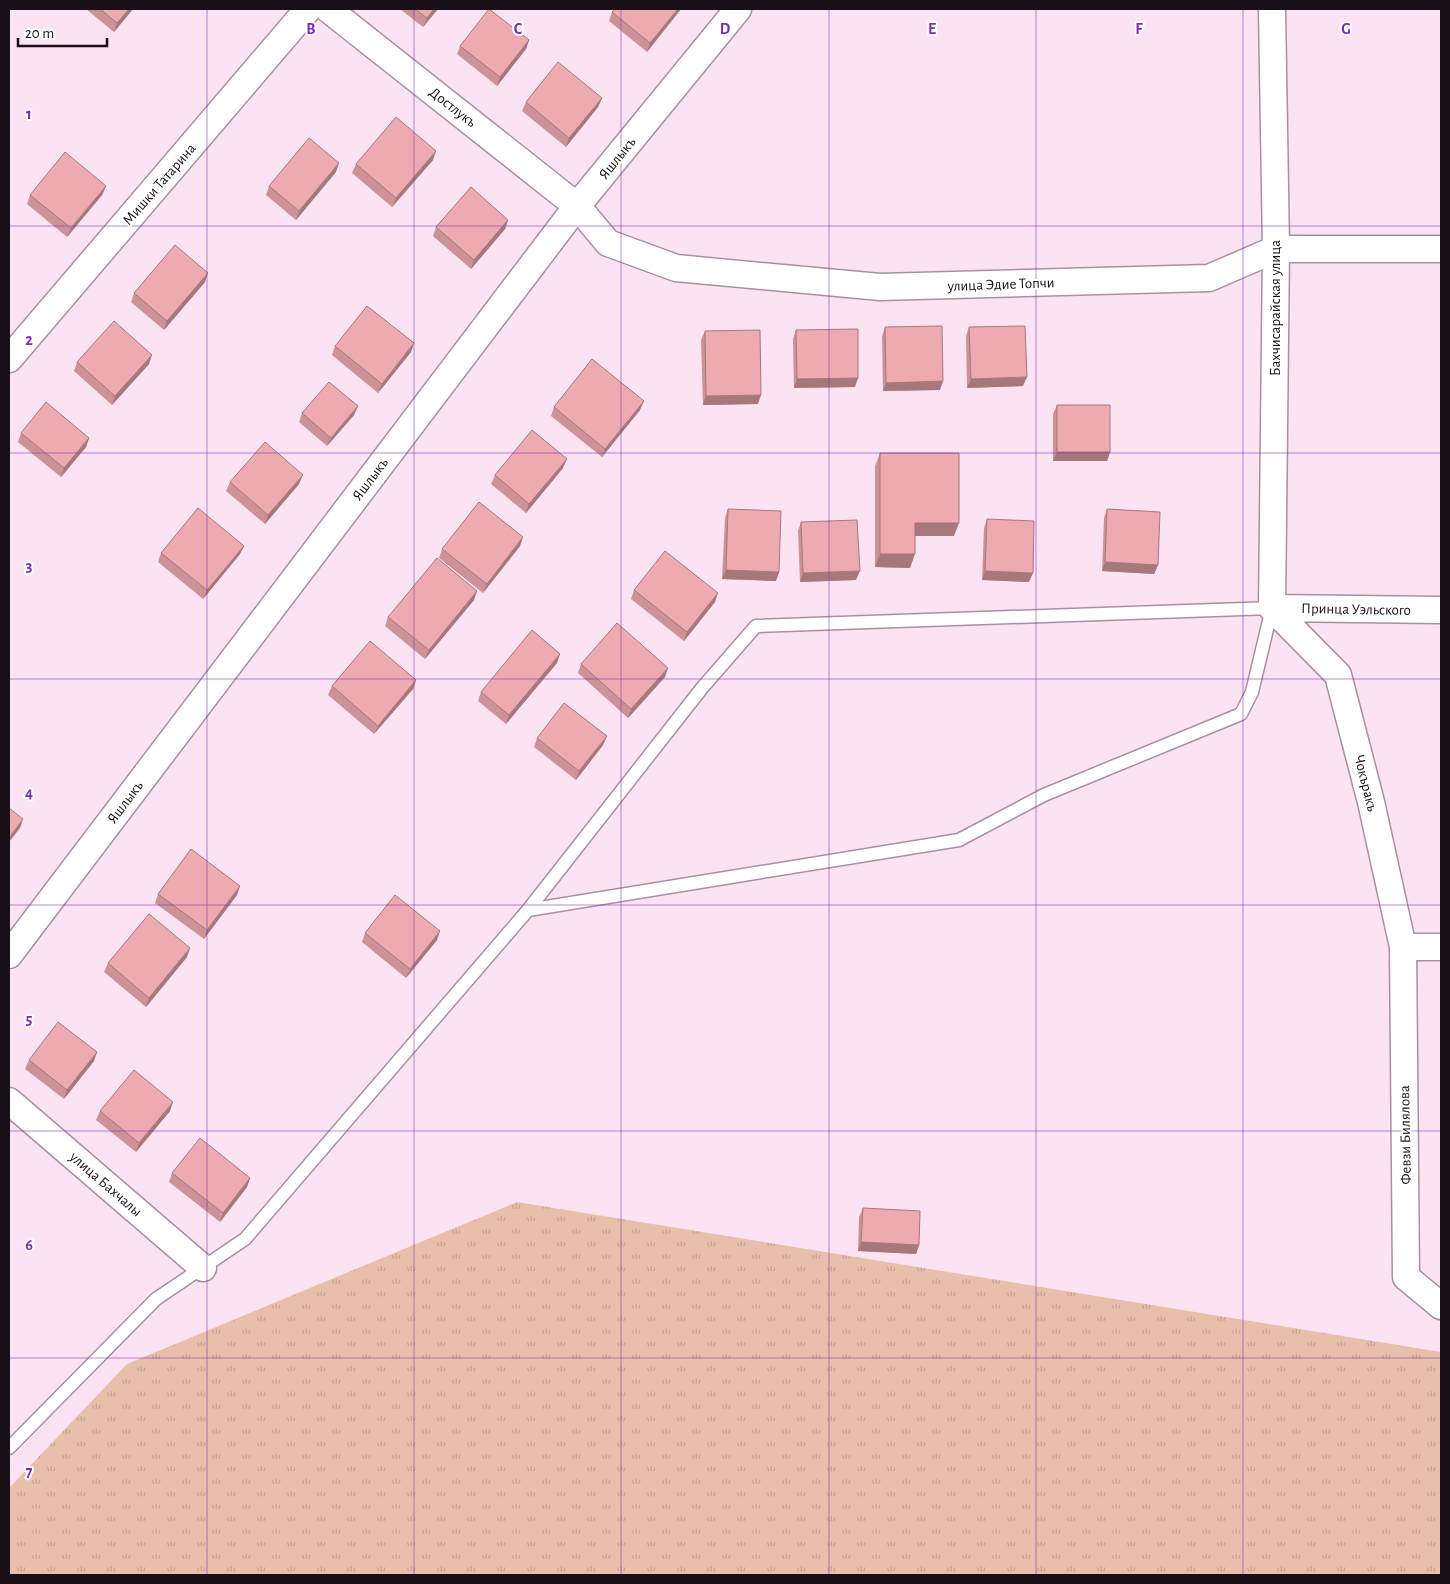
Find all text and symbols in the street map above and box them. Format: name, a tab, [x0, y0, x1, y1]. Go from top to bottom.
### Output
scale bar	[18, 15, 106, 47]
text: B	[306, 21, 316, 37]
text: C	[514, 21, 523, 37]
text: D	[720, 21, 731, 37]
text: E	[928, 21, 936, 37]
text: F	[1135, 21, 1143, 37]
text: G	[1341, 21, 1351, 37]
text: 20 m	[25, 26, 54, 41]
street label: Достлукъ	[426, 85, 479, 130]
text: 1	[26, 106, 32, 122]
street label: Яшлыкъ	[596, 135, 639, 182]
street label: Мишки Татарина	[120, 140, 199, 228]
street label: Бахчисарайская улица	[1268, 240, 1283, 376]
street label: улица Эдие Топчи	[946, 275, 1055, 294]
text: 2	[25, 332, 33, 348]
street label: Яшлыкъ	[350, 455, 391, 503]
text: 3	[26, 558, 33, 574]
street label: Принца Уэльского	[1301, 601, 1411, 618]
street label: Чокъракъ	[1351, 753, 1380, 813]
street label: Яшлыкъ	[105, 778, 146, 826]
text: 4	[25, 785, 33, 801]
text: 5	[26, 1011, 33, 1027]
street label: Февзи Билялова	[1397, 1085, 1414, 1185]
street label: улица Бахчалы	[66, 1148, 145, 1220]
text: 6	[25, 1237, 33, 1253]
text: 7	[26, 1464, 33, 1480]

